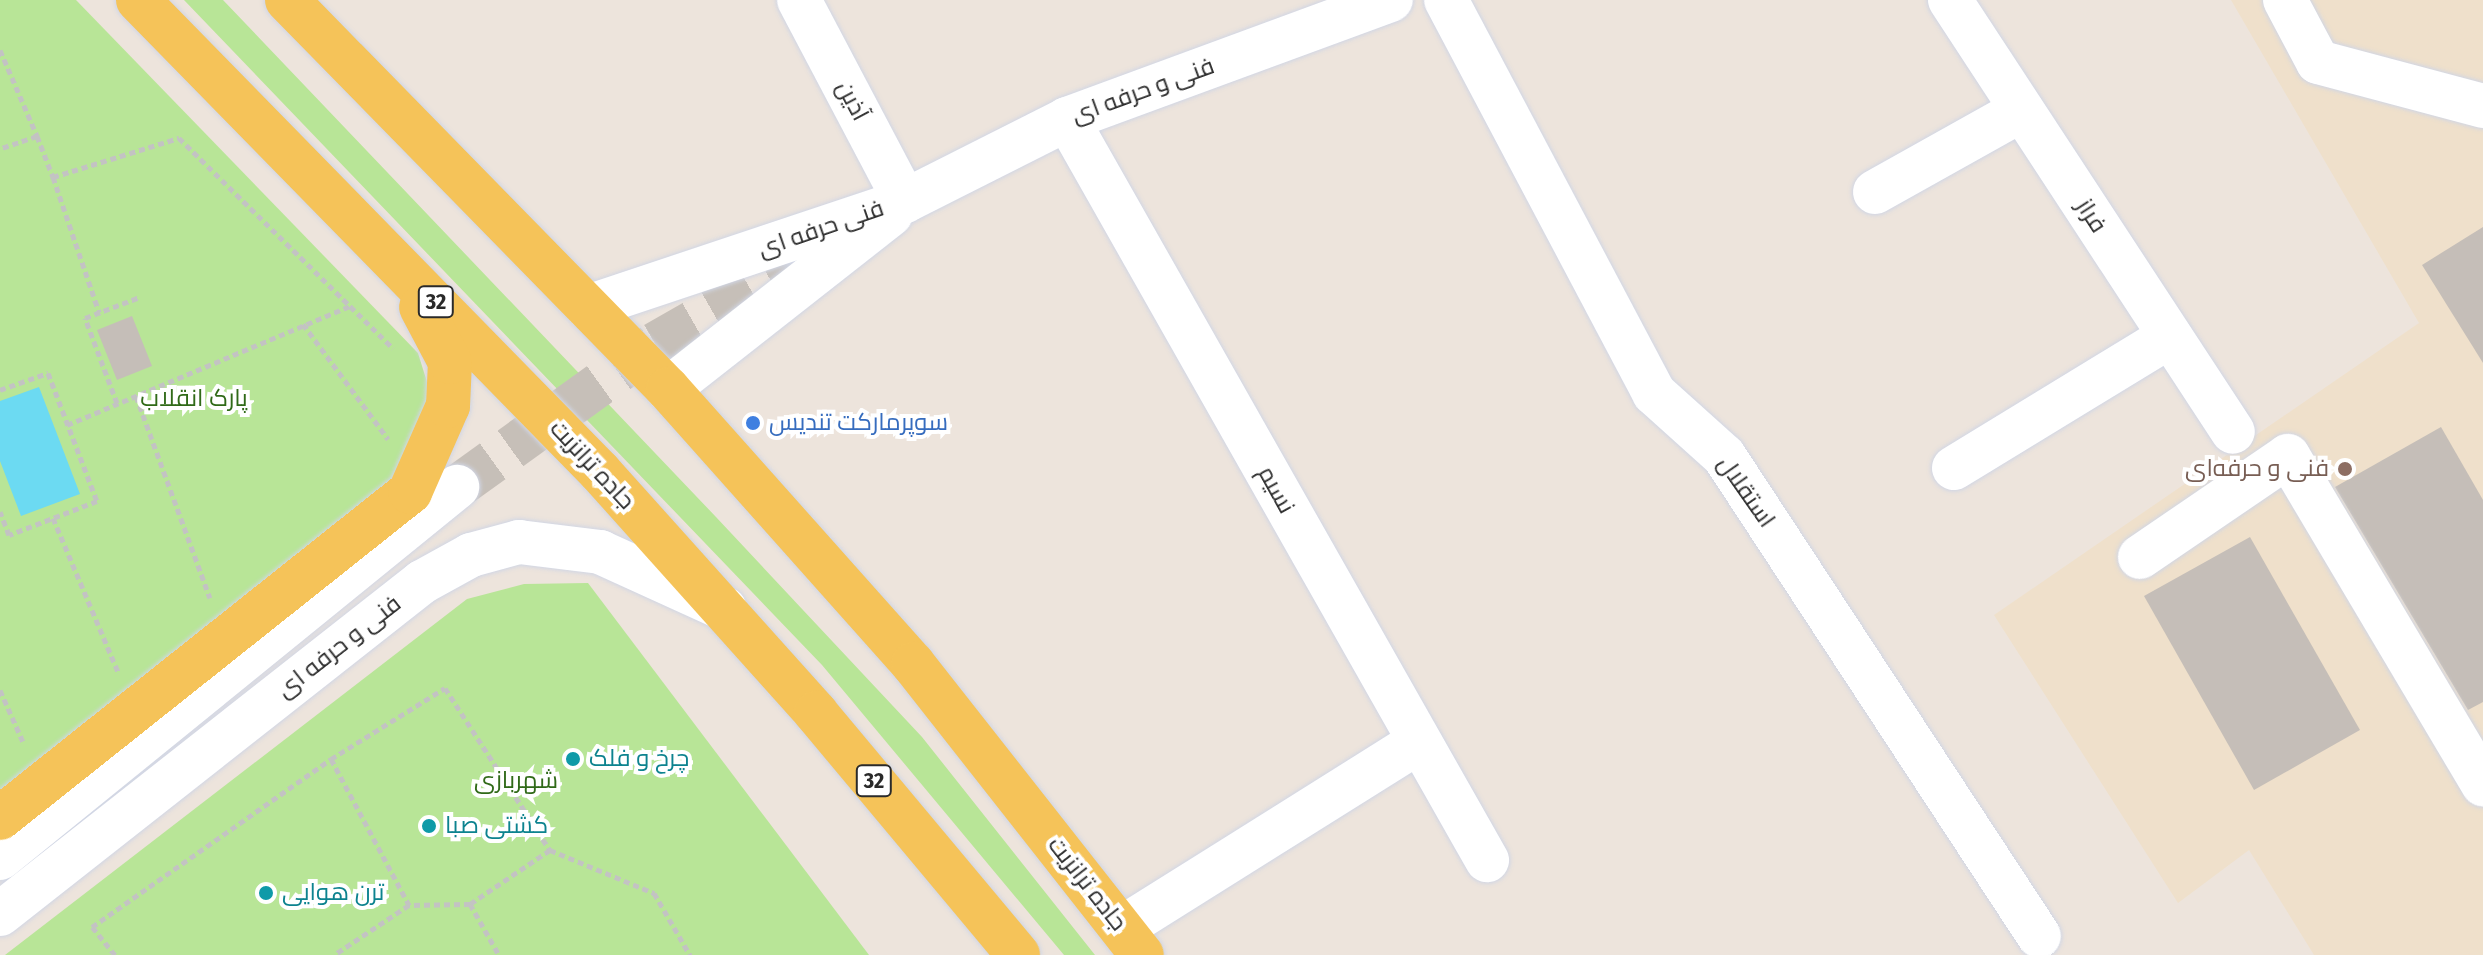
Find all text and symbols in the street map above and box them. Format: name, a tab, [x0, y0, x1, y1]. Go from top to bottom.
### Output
street label: فنی و حرفه ای	[1068, 52, 1218, 130]
street label: آذین	[830, 76, 874, 126]
street label: فنی حرفه ای	[754, 194, 888, 264]
street label: فراز	[2070, 194, 2112, 238]
road number: 32	[416, 284, 456, 320]
park label: پارک انقلاب	[140, 385, 248, 413]
place label: سوپرمارکت تندیس	[769, 409, 948, 437]
street label: جاده ترانزیت	[544, 414, 640, 516]
marker: سوپرمارکت تندیس	[744, 414, 762, 432]
street label: استقلال	[1711, 451, 1781, 533]
place label: فنی و حرفه‌ای	[2185, 455, 2329, 483]
marker: فنی و حرفه‌ای	[2336, 460, 2354, 478]
street label: نسيم	[1251, 461, 1301, 519]
street label: فنی و حرفه ای	[271, 590, 407, 704]
place label: چرخ و فلک	[589, 745, 689, 773]
marker: چرخ و فلک	[564, 750, 582, 768]
road number: 32	[854, 763, 894, 799]
park label: شهربازی	[474, 767, 558, 795]
place label: کشتی صبا	[445, 812, 548, 840]
marker: کشتی صبا	[420, 817, 438, 835]
street label: جاده ترانزیت	[1041, 831, 1133, 937]
place label: ترن هوایی	[282, 879, 384, 907]
marker: ترن هوایی	[257, 884, 275, 902]

